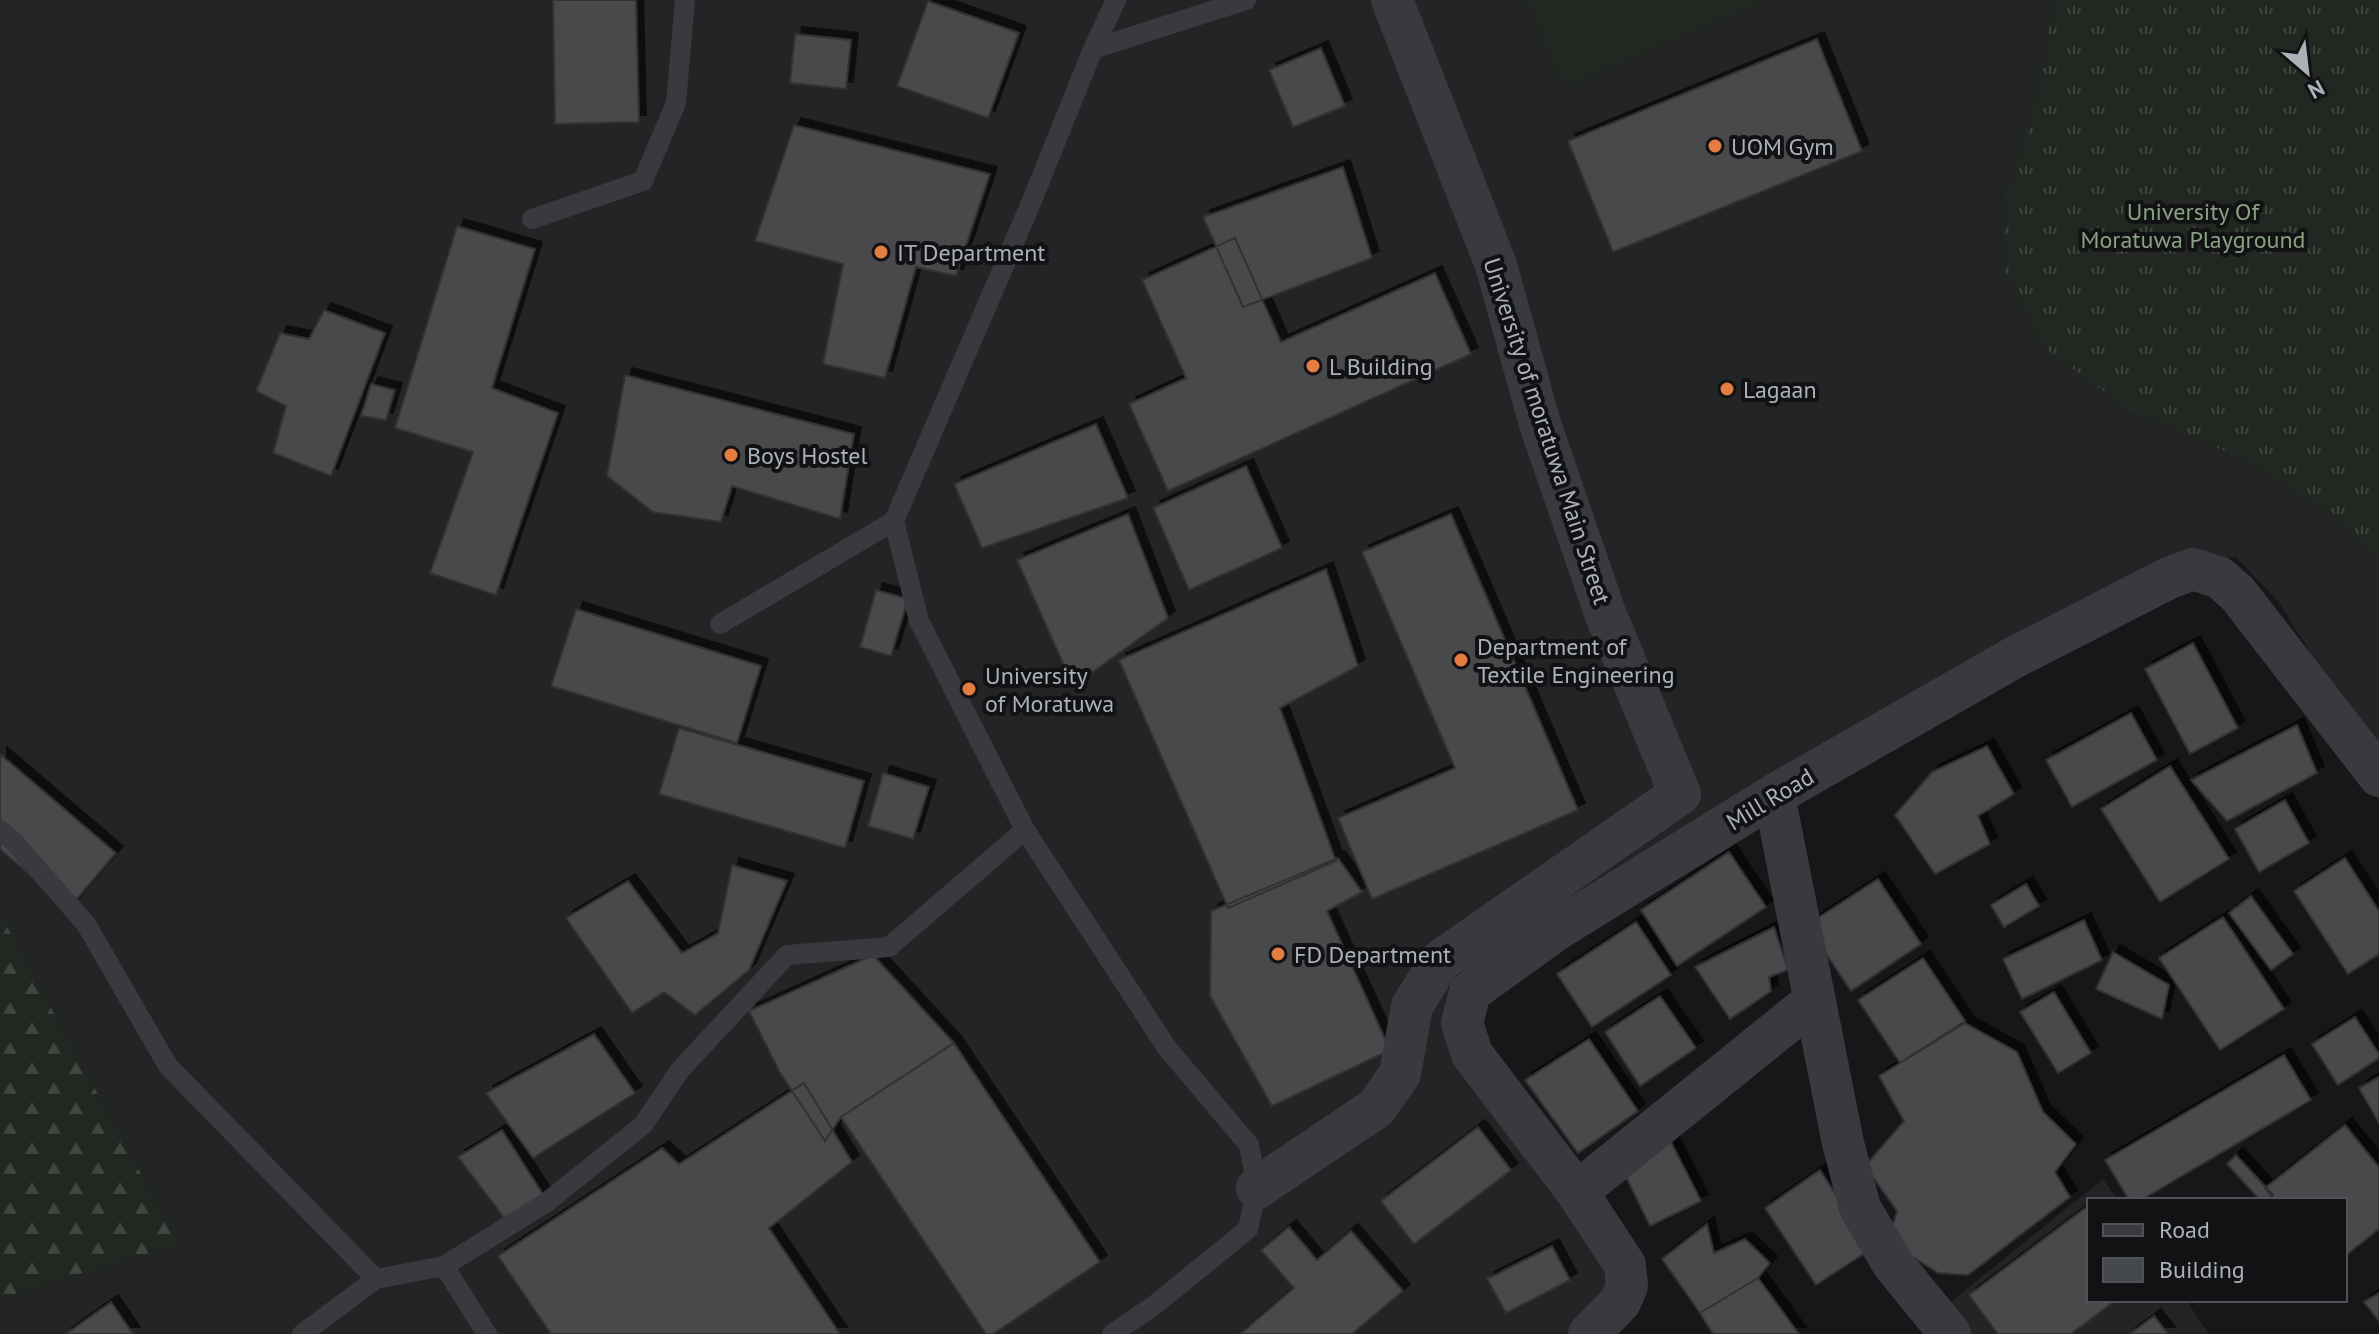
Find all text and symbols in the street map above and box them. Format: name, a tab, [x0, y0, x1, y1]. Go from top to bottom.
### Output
north arrow	[2267, 32, 2347, 112]
text: N	[2303, 74, 2329, 105]
place label: UOM Gym	[1731, 131, 1834, 162]
marker: UOM Gym	[1706, 137, 1724, 155]
park label: University Of Moratuwa Playground	[2080, 196, 2306, 255]
place label: IT Department	[897, 237, 1046, 268]
marker: IT Department	[872, 243, 890, 261]
street label: University of moratuwa Main Street	[1476, 254, 1618, 608]
place label: L Building	[1329, 351, 1433, 382]
marker: L Building	[1304, 357, 1322, 375]
place label: Lagaan	[1743, 374, 1817, 405]
marker: Lagaan	[1718, 380, 1736, 398]
place label: Boys Hostel	[747, 440, 867, 471]
marker: Boys Hostel	[722, 446, 740, 464]
place label: Department of Textile Engineering	[1477, 631, 1675, 690]
marker: Department of Textile Engineering	[1452, 651, 1470, 669]
place label: University of Moratuwa	[985, 660, 1114, 719]
marker: University of Moratuwa	[960, 680, 978, 698]
street label: Mill Road	[1721, 761, 1819, 837]
place label: FD Department	[1294, 939, 1451, 970]
marker: FD Department	[1269, 945, 1287, 963]
legend	[2087, 1198, 2347, 1302]
text: Road	[2159, 1214, 2210, 1245]
text: Building	[2159, 1254, 2245, 1285]

